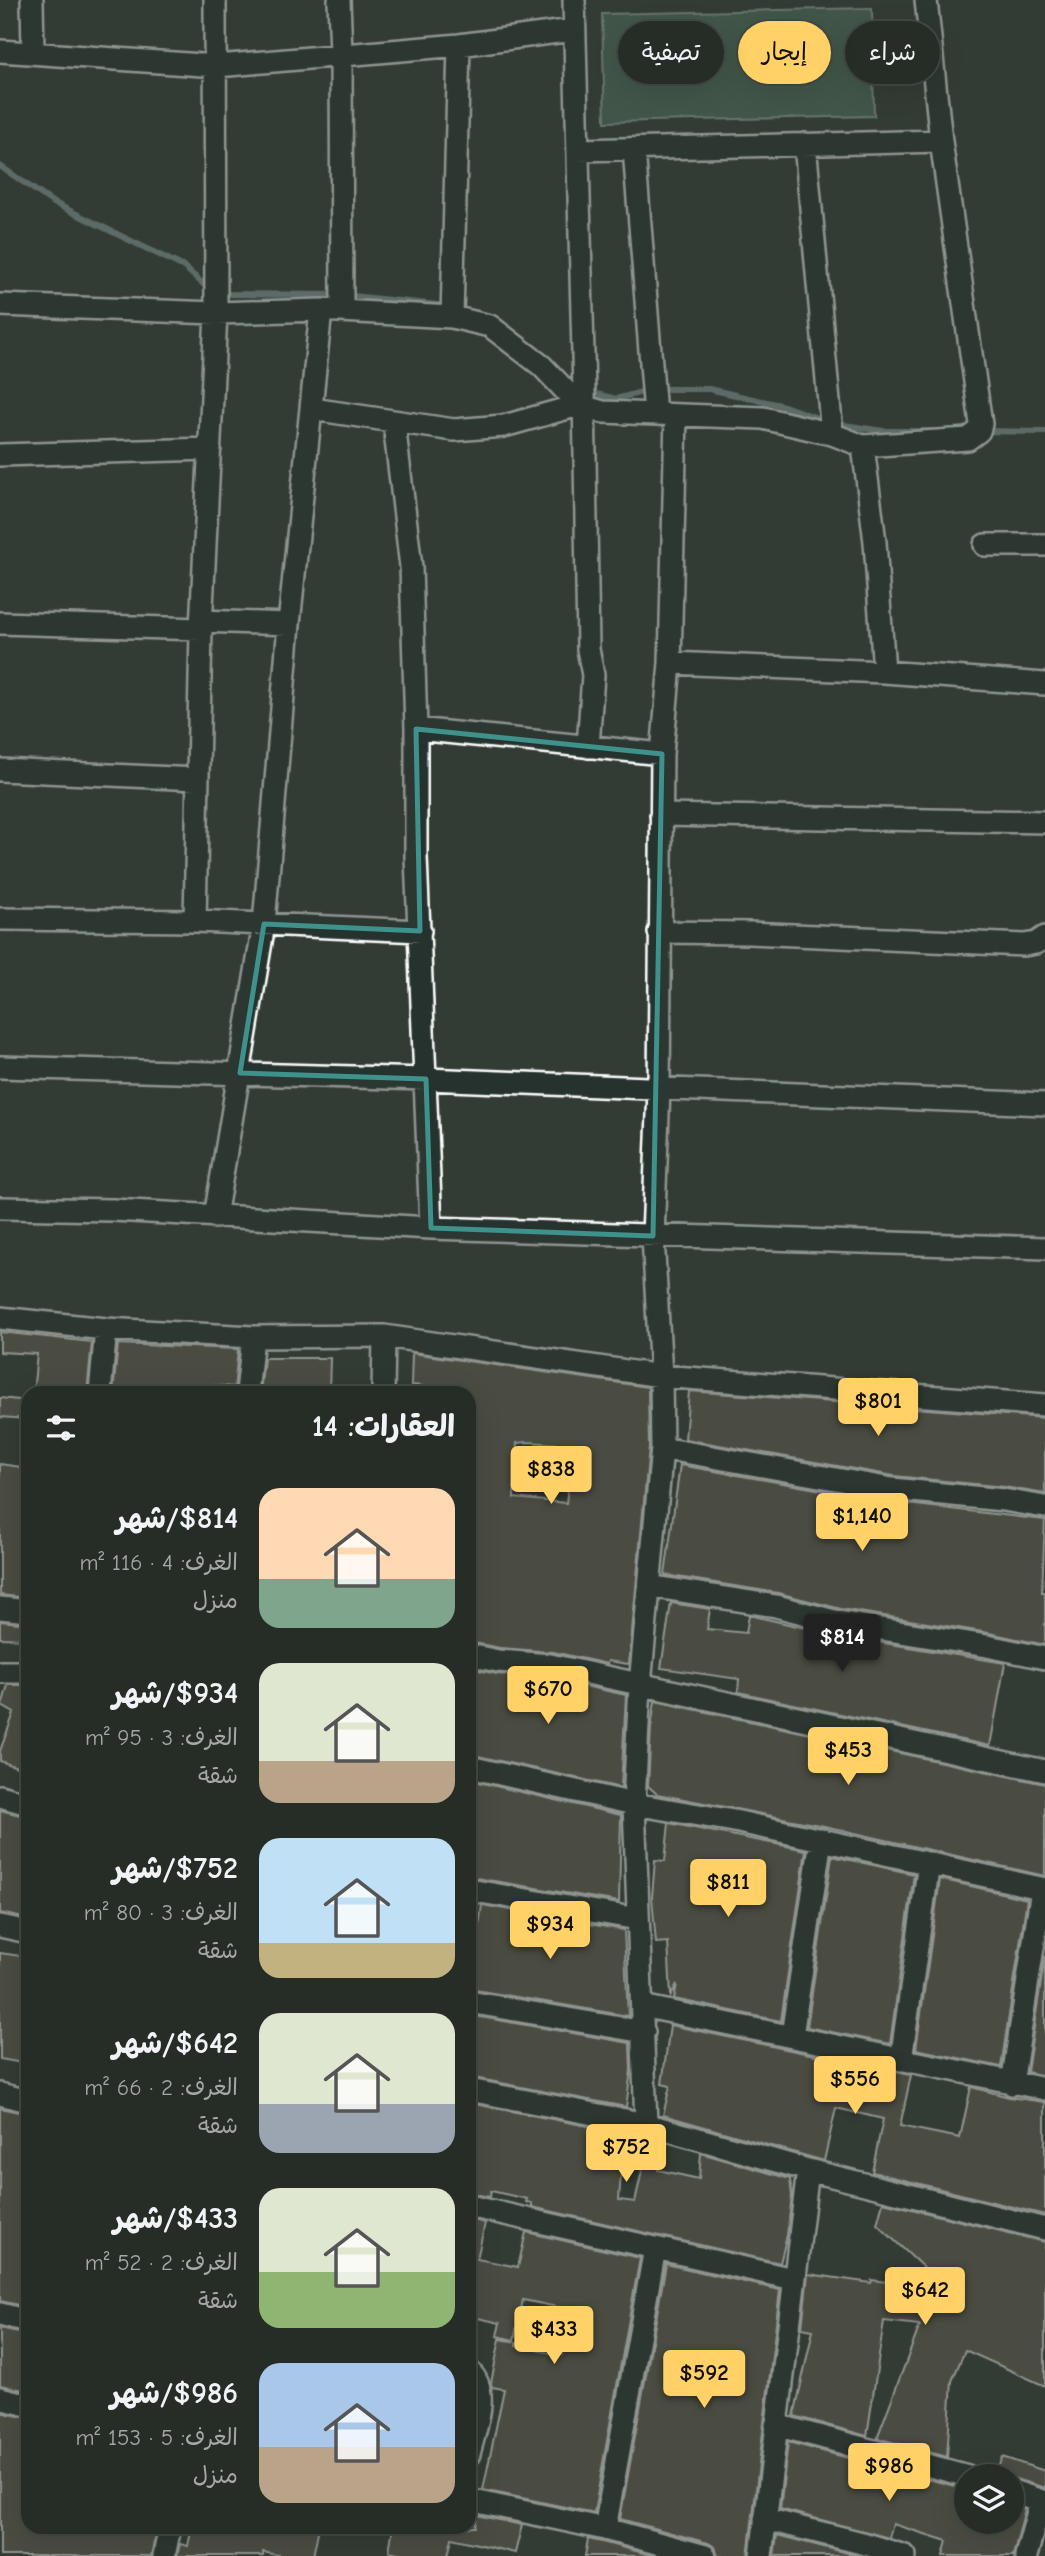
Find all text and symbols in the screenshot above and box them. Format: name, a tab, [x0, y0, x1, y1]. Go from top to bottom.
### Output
chip: تصفية	[618, 21, 724, 84]
chip: إيجار	[738, 21, 831, 84]
chip: شراء	[845, 21, 940, 84]
pin: $801	[837, 1378, 919, 1438]
text: $801	[854, 1387, 902, 1414]
icon: filters	[42, 1409, 80, 1447]
text: العقارات: 14	[312, 1409, 455, 1444]
pin: $838	[510, 1446, 592, 1506]
text: $838	[527, 1455, 575, 1482]
pin: $1,140	[805, 1494, 919, 1553]
text: $814/شهر	[116, 1501, 238, 1536]
text: $1,140	[832, 1502, 892, 1529]
icon: home	[315, 1516, 399, 1600]
text: الغرف: 4 · 116 m²	[79, 1549, 238, 1576]
text: منزل	[193, 1587, 238, 1614]
pin: $814	[801, 1614, 883, 1674]
text: $814	[819, 1623, 865, 1650]
pin: $670	[507, 1666, 589, 1726]
text: $670	[523, 1675, 573, 1702]
text: $934/شهر	[112, 1676, 238, 1711]
icon: home	[315, 1691, 399, 1775]
text: الغرف: 3 · 95 m²	[85, 1724, 238, 1751]
pin: $453	[807, 1728, 889, 1787]
text: $453	[824, 1736, 872, 1763]
text: شقة	[198, 1762, 238, 1789]
text: $752/شهر	[113, 1851, 238, 1886]
pin: $811	[687, 1860, 769, 1919]
icon: home	[315, 1866, 399, 1950]
text: $811	[706, 1868, 750, 1895]
text: الغرف: 3 · 80 m²	[84, 1899, 238, 1926]
pin: $934	[509, 1902, 591, 1961]
text: $934	[526, 1910, 574, 1937]
text: شقة	[198, 1937, 238, 1964]
text: $642/شهر	[112, 2026, 238, 2061]
icon: home	[315, 2041, 399, 2125]
pin: $556	[814, 2056, 896, 2116]
text: $556	[830, 2065, 880, 2092]
text: الغرف: 2 · 66 m²	[84, 2074, 238, 2101]
text: شقة	[198, 2112, 238, 2139]
pin: $752	[585, 2124, 667, 2184]
text: $752	[602, 2133, 650, 2160]
text: $433/شهر	[113, 2201, 238, 2236]
icon: home	[315, 2216, 399, 2300]
text: الغرف: 2 · 52 m²	[85, 2249, 238, 2276]
pin: $642	[884, 2268, 966, 2327]
text: $642	[901, 2276, 949, 2303]
text: شقة	[198, 2287, 238, 2314]
pin: $433	[513, 2306, 595, 2366]
text: $433	[530, 2315, 578, 2342]
pin: $592	[663, 2350, 745, 2410]
text: $592	[679, 2359, 729, 2386]
text: $986/شهر	[110, 2376, 238, 2411]
icon: home	[315, 2391, 399, 2475]
text: الغرف: 5 · 153 m²	[76, 2424, 238, 2451]
pin: $986	[848, 2444, 930, 2503]
text: $986	[864, 2452, 914, 2479]
text: منزل	[193, 2462, 238, 2489]
map controls	[954, 2464, 1024, 2534]
button: layers	[954, 2464, 1024, 2534]

